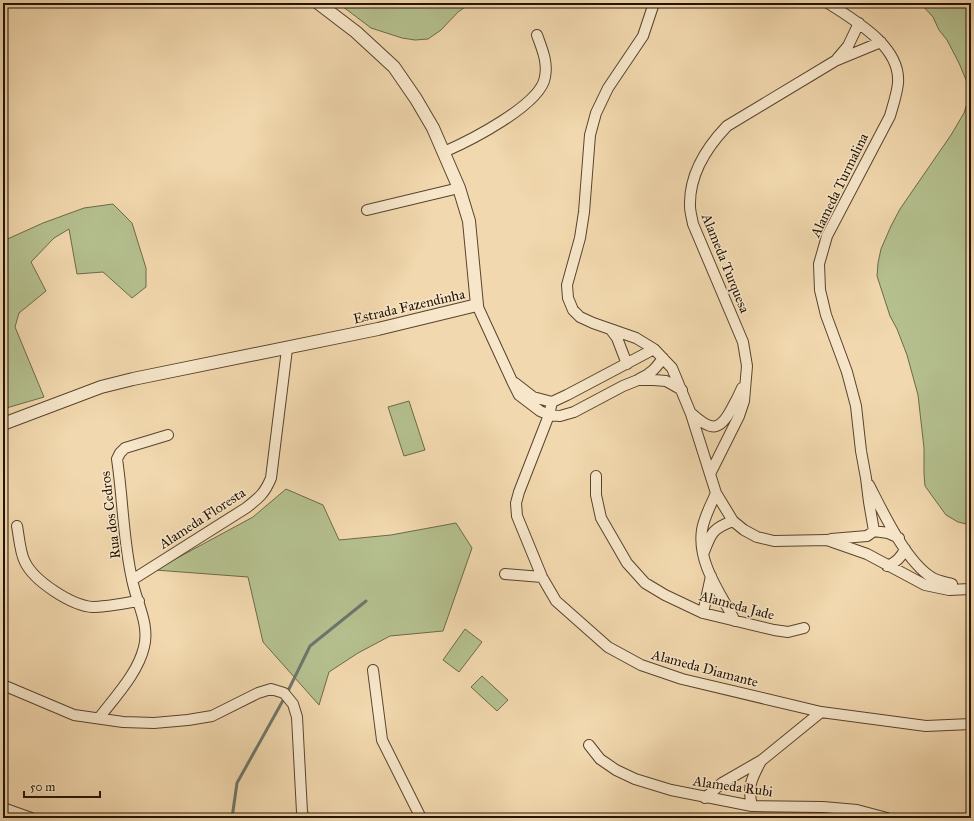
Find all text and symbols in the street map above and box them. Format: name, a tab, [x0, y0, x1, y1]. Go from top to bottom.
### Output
street label: Alameda Turmalina	[806, 130, 872, 241]
street label: Alameda Turquesa	[697, 210, 753, 316]
street label: Estrada Fazendinha	[352, 285, 467, 328]
street label: Rua dos Cedros	[97, 470, 124, 560]
street label: Alameda Floresta	[155, 484, 249, 553]
street label: Alameda Jade	[696, 587, 776, 625]
street label: Alameda Diamante	[649, 646, 760, 691]
street label: Alameda Rubi	[691, 772, 774, 801]
scale bar	[24, 773, 100, 799]
text: 50 m	[30, 780, 55, 794]

